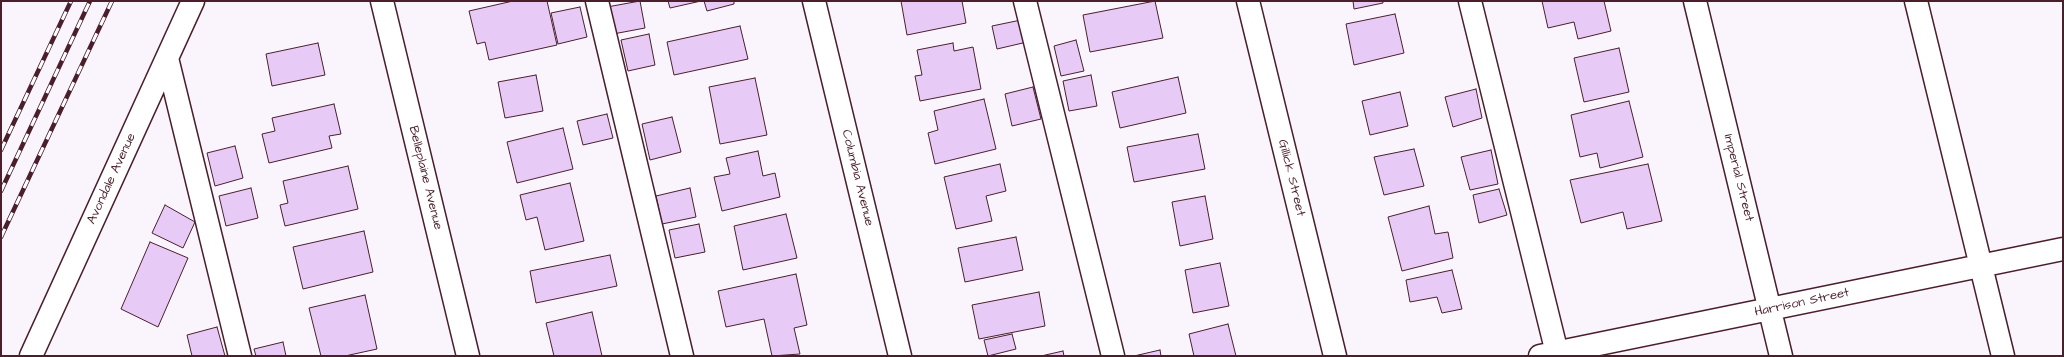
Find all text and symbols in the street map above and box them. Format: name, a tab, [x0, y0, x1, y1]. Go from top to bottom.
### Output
street label: Belleplaine Avenue	[405, 125, 445, 231]
street label: Columbia Avenue	[838, 128, 876, 228]
street label: Avondale Avenue	[84, 131, 140, 227]
street label: Imperial Street	[1720, 133, 1756, 223]
street label: Gillick Street	[1274, 138, 1308, 218]
street label: Harrison Street	[1753, 285, 1851, 321]

